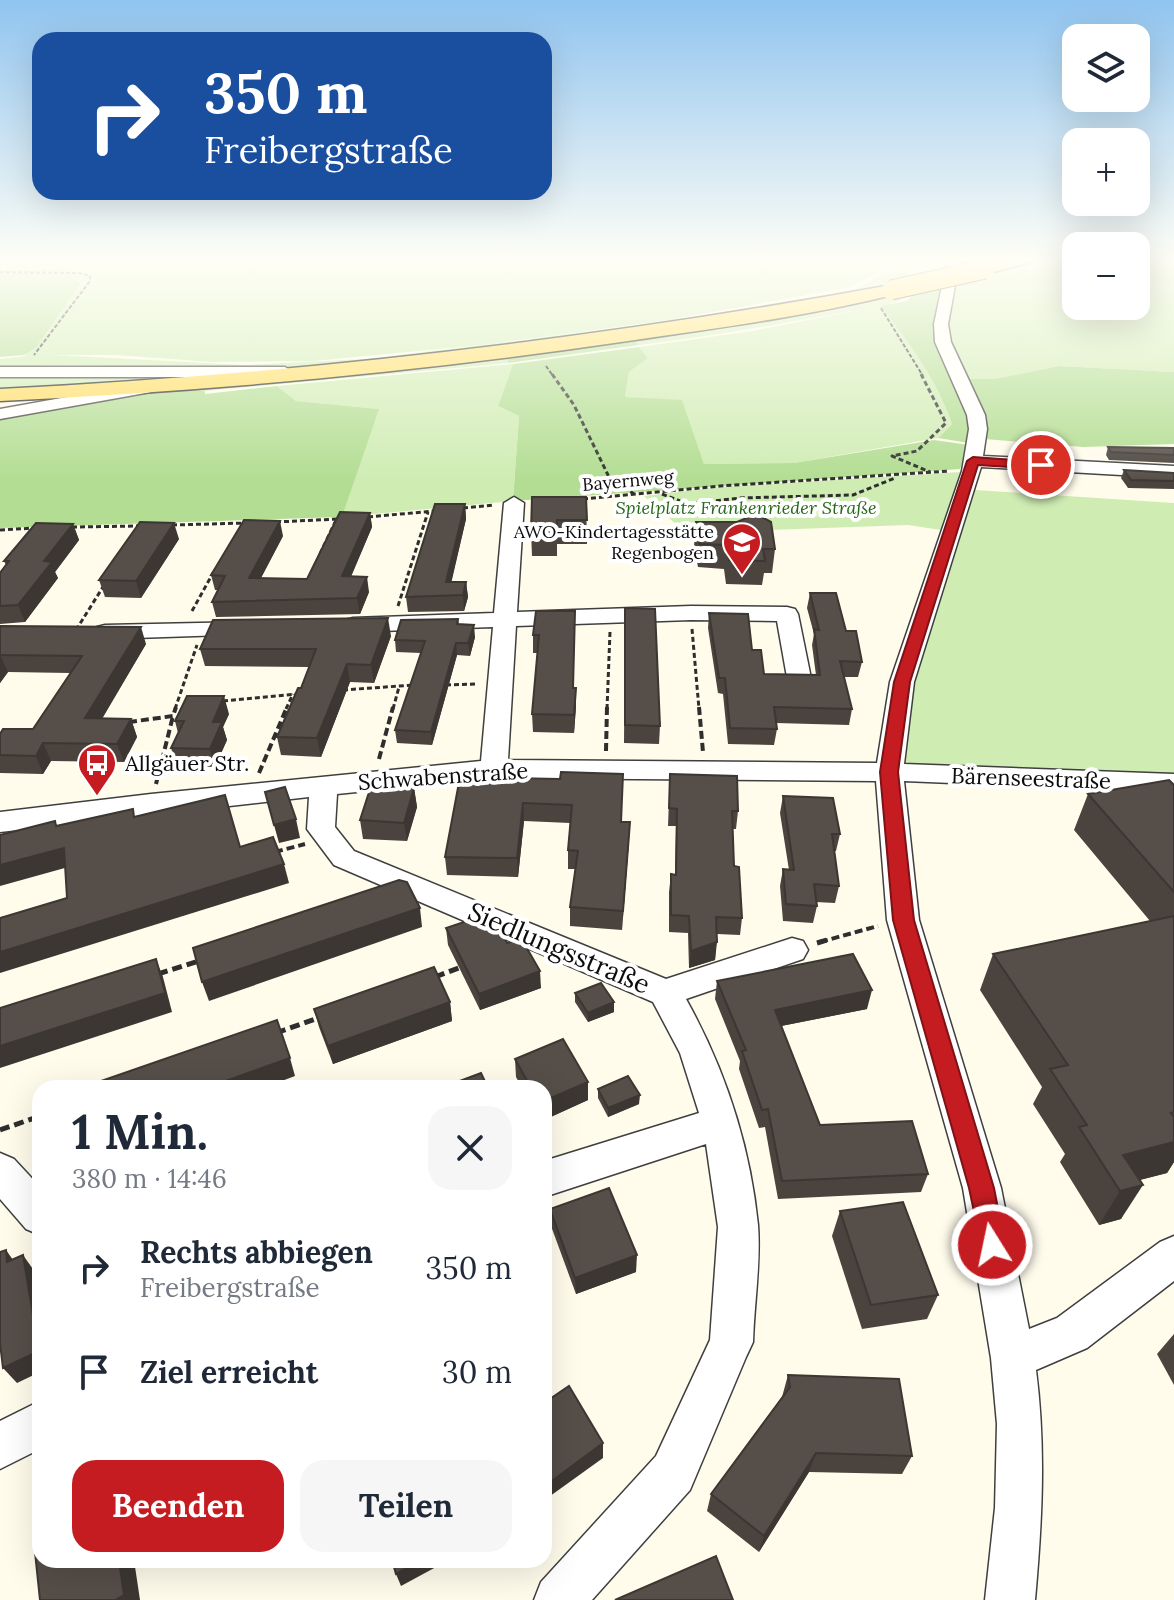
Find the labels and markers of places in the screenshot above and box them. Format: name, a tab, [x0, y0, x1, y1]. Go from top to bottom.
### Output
pin	[1007, 431, 1075, 499]
place label: AWO-Kindertagesstätte Regenbogen	[513, 520, 714, 564]
school or university icon: AWO-Kindertagesstätte Regenbogen	[721, 521, 763, 576]
bus stop icon: Allgäuer Str.	[76, 742, 118, 797]
place label: Allgäuer Str.	[124, 749, 249, 777]

